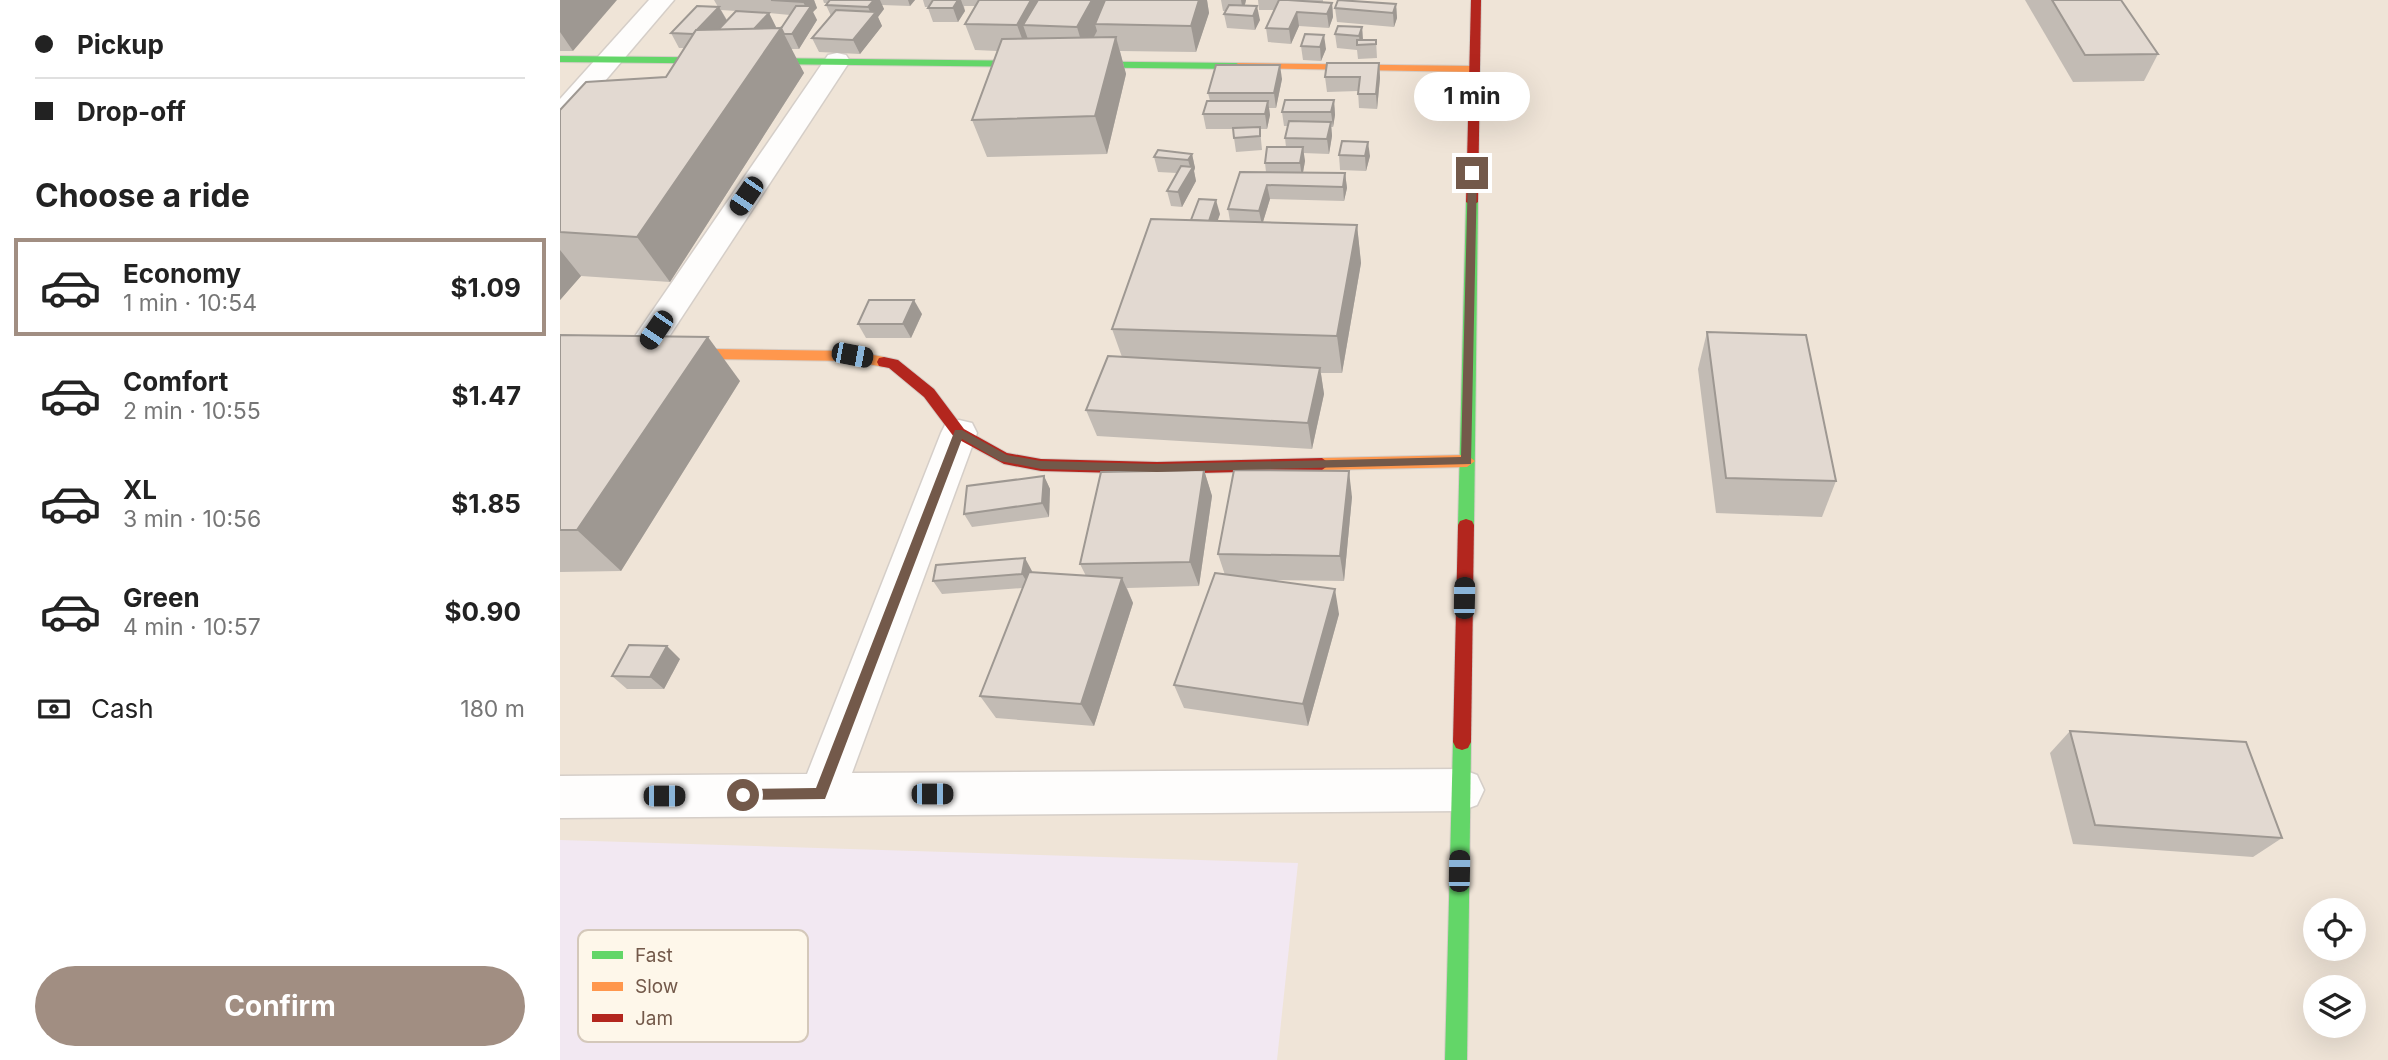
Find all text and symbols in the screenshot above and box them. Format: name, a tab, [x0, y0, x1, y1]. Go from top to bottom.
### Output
text: Pickup	[77, 29, 164, 60]
callout: 1 min	[1414, 72, 1530, 120]
text: 1 min	[1444, 82, 1500, 110]
text: Drop-off	[77, 96, 186, 127]
route end	[1456, 157, 1488, 189]
car	[726, 173, 767, 219]
text: Choose a ride	[35, 176, 250, 215]
icon: car	[39, 256, 102, 319]
text: Economy	[123, 258, 241, 289]
text: $1.09	[450, 272, 521, 303]
text: 1 min · 10:54	[123, 289, 257, 317]
car	[636, 307, 677, 353]
car	[830, 341, 875, 369]
icon: car	[39, 364, 102, 427]
text: Comfort	[123, 366, 228, 397]
text: $1.47	[451, 380, 521, 411]
text: 2 min · 10:55	[123, 397, 261, 425]
icon: car	[39, 472, 102, 535]
text: XL	[123, 474, 157, 505]
text: $1.85	[451, 488, 521, 519]
text: 3 min · 10:56	[123, 505, 261, 533]
car	[1454, 577, 1475, 619]
icon: car	[39, 580, 102, 643]
text: Green	[123, 582, 200, 613]
text: $0.90	[444, 596, 521, 627]
text: 4 min · 10:57	[123, 613, 261, 641]
icon: cash	[35, 690, 73, 728]
text: Cash	[91, 693, 154, 724]
text: 180 m	[460, 695, 525, 723]
route start	[727, 779, 759, 811]
car	[912, 784, 954, 805]
car	[644, 786, 686, 807]
car	[1449, 850, 1470, 892]
map controls	[2303, 898, 2366, 1038]
button: locate	[2303, 898, 2366, 961]
legend	[578, 930, 808, 1042]
text: Fast	[635, 944, 673, 967]
button: Confirm	[35, 966, 525, 1046]
text: Slow	[635, 975, 678, 998]
button: layers	[2303, 975, 2366, 1038]
text: Jam	[635, 1007, 673, 1030]

